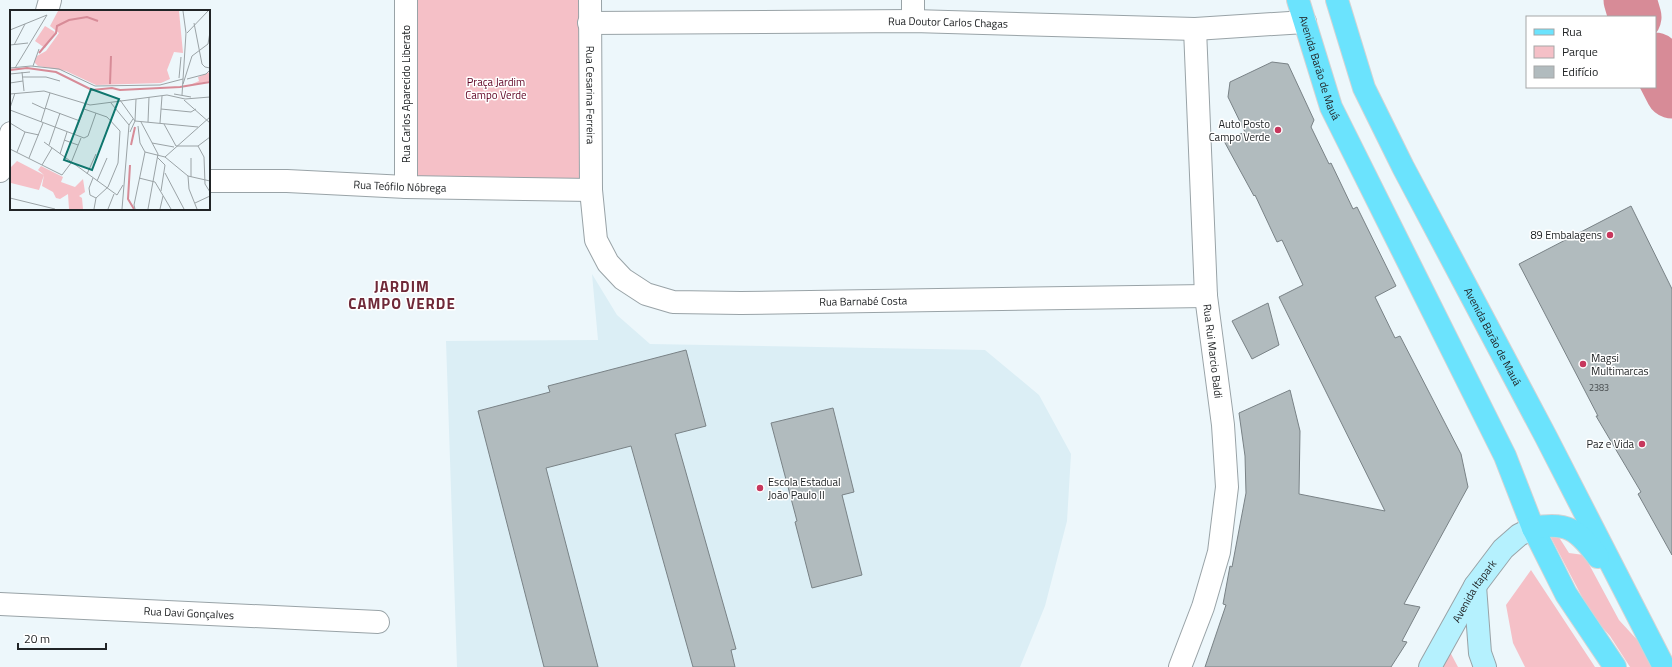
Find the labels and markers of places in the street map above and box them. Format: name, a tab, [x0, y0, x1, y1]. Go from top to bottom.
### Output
place label: Auto Posto Campo Verde	[1209, 116, 1270, 145]
marker: Auto Posto Campo Verde	[1273, 125, 1283, 135]
place label: 89 Embalagens	[1530, 227, 1602, 243]
marker: 89 Embalagens	[1605, 230, 1615, 240]
place label: Magsi Multimarcas	[1591, 350, 1649, 379]
marker: Magsi Multimarcas	[1578, 359, 1588, 369]
place label: Paz e Vida	[1586, 436, 1634, 452]
marker: Paz e Vida	[1637, 439, 1647, 449]
place label: Escola Estadual João Paulo II	[768, 474, 841, 503]
marker: Escola Estadual João Paulo II	[755, 483, 765, 493]

